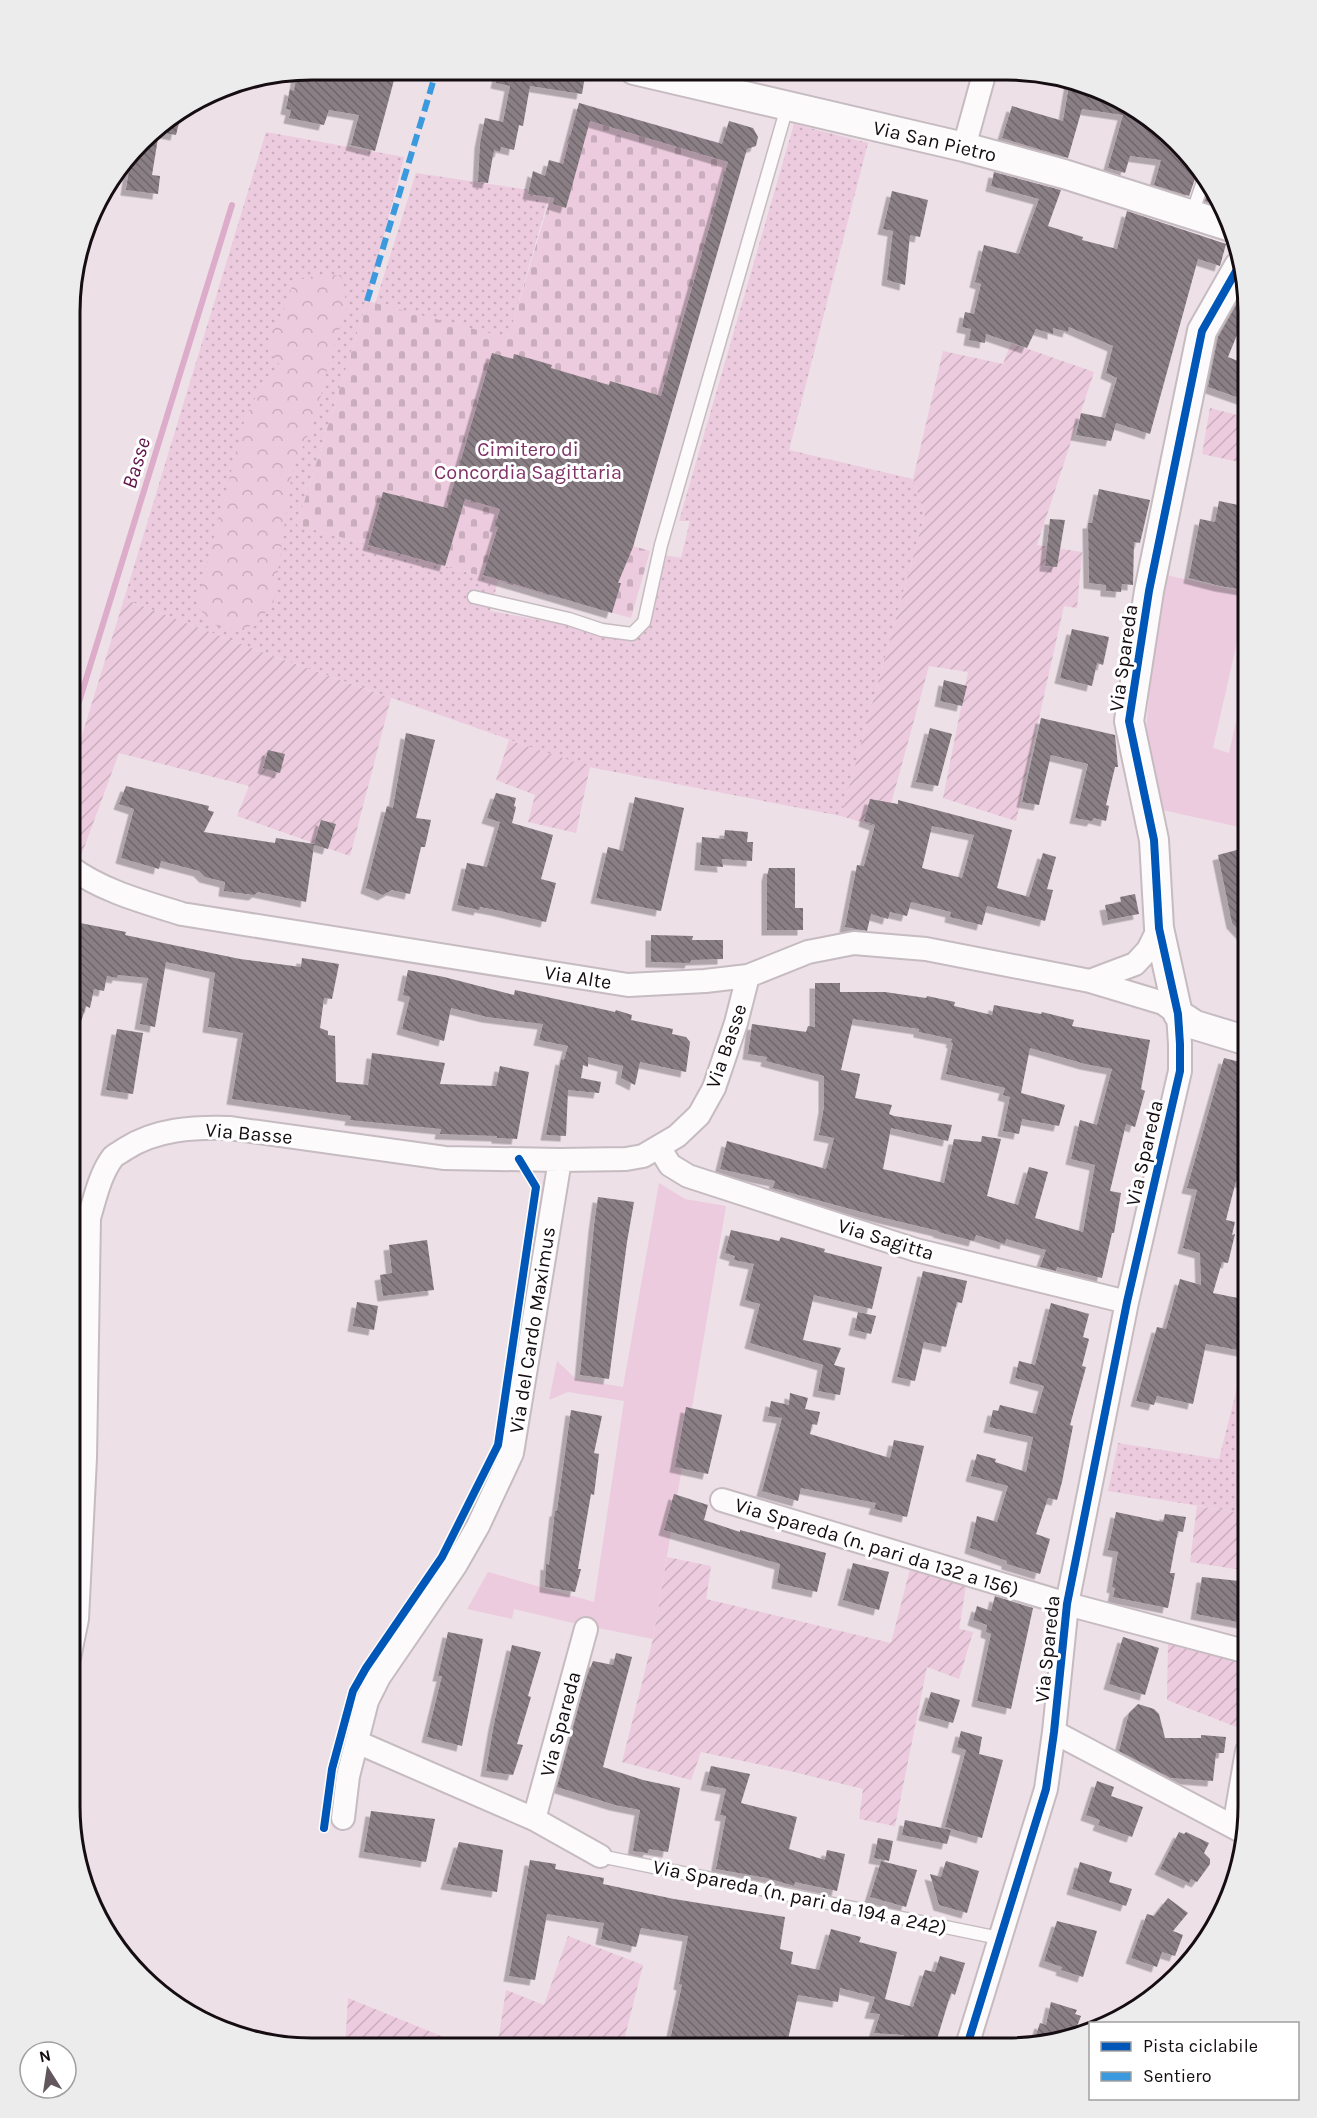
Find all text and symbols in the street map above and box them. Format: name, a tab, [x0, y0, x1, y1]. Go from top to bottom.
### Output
street label: Via San Pietro	[871, 116, 999, 167]
water label: Basse	[117, 434, 155, 491]
park label: Cimitero di Concordia Sagittaria	[434, 438, 622, 484]
street label: Via Spareda	[1105, 603, 1142, 713]
street label: Via Alte	[543, 961, 613, 994]
street label: Via Basse	[701, 1001, 752, 1091]
street label: Via Spareda	[1121, 1098, 1168, 1208]
street label: Via Basse	[204, 1118, 294, 1149]
street label: Via Sagitta	[835, 1214, 937, 1265]
street label: Via del Cardo Maximus	[505, 1225, 560, 1435]
street label: Via Spareda (n. pari da 132 a 156)	[732, 1493, 1022, 1602]
street label: Via Spareda	[1030, 1594, 1065, 1704]
street label: Via Spareda	[535, 1669, 586, 1779]
street label: Via Spareda (n. pari da 194 a 242)	[651, 1855, 949, 1940]
legend	[1089, 2022, 1299, 2100]
text: Pista ciclabile	[1143, 2035, 1258, 2057]
north arrow	[18, 2040, 78, 2100]
text: N	[37, 2045, 53, 2066]
text: Sentiero	[1143, 2065, 1212, 2087]

